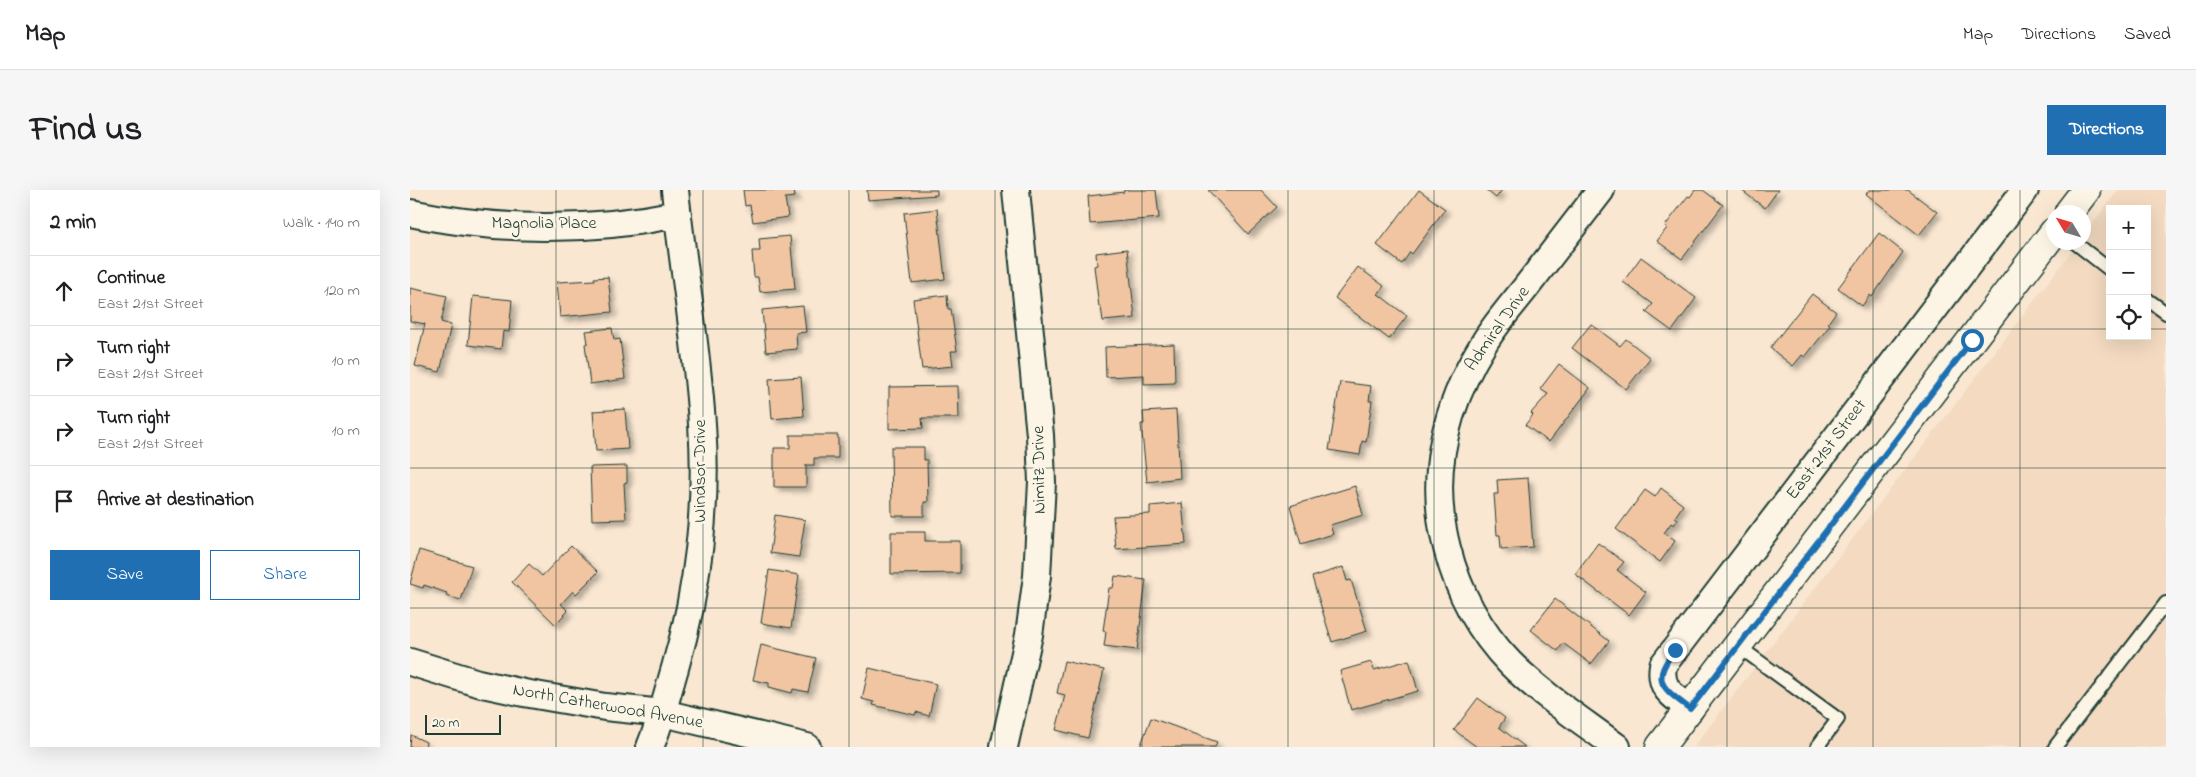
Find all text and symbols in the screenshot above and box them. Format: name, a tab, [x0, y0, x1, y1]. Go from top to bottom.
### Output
text: Map	[25, 17, 66, 52]
text: Map	[1963, 22, 1993, 48]
text: Directions	[2021, 22, 2096, 48]
text: Saved	[2124, 22, 2171, 48]
text: Find us	[30, 105, 142, 156]
button: Directions	[2047, 105, 2166, 155]
north arrow	[2046, 205, 2091, 250]
map controls	[2106, 205, 2151, 340]
button: +	[2106, 205, 2151, 250]
text: 2 min	[50, 208, 96, 238]
text: Walk · 140 m	[283, 211, 360, 235]
street label: Magnolia Place	[491, 211, 597, 238]
button: −	[2106, 250, 2151, 295]
text: Continue	[97, 265, 165, 292]
icon: ahead	[50, 277, 78, 305]
text: 120 m	[324, 279, 360, 303]
street label: Admiral Drive	[1459, 280, 1538, 377]
text: East 21st Street	[97, 292, 204, 316]
button: locate	[2106, 295, 2151, 340]
route start	[1961, 329, 1984, 352]
text: Turn right	[97, 335, 170, 362]
icon: right	[50, 347, 78, 375]
text: 10 m	[332, 349, 360, 373]
text: East 21st Street	[97, 362, 204, 386]
street label: East 21st Street	[1780, 394, 1874, 506]
text: Turn right	[97, 405, 170, 432]
icon: right	[50, 417, 78, 445]
street label: Windsor Drive	[688, 418, 714, 523]
text: 10 m	[332, 419, 360, 443]
street label: Nimitz Drive	[1026, 425, 1054, 514]
text: East 21st Street	[97, 432, 204, 456]
icon: arrive	[50, 487, 78, 515]
text: Arrive at destination	[97, 487, 254, 514]
button: Save	[50, 550, 200, 600]
button: Share	[210, 550, 360, 600]
route end	[1664, 639, 1687, 662]
street label: North Catherwood Avenue	[511, 677, 706, 737]
scale bar	[425, 712, 501, 735]
text: 20 m	[432, 713, 459, 734]

